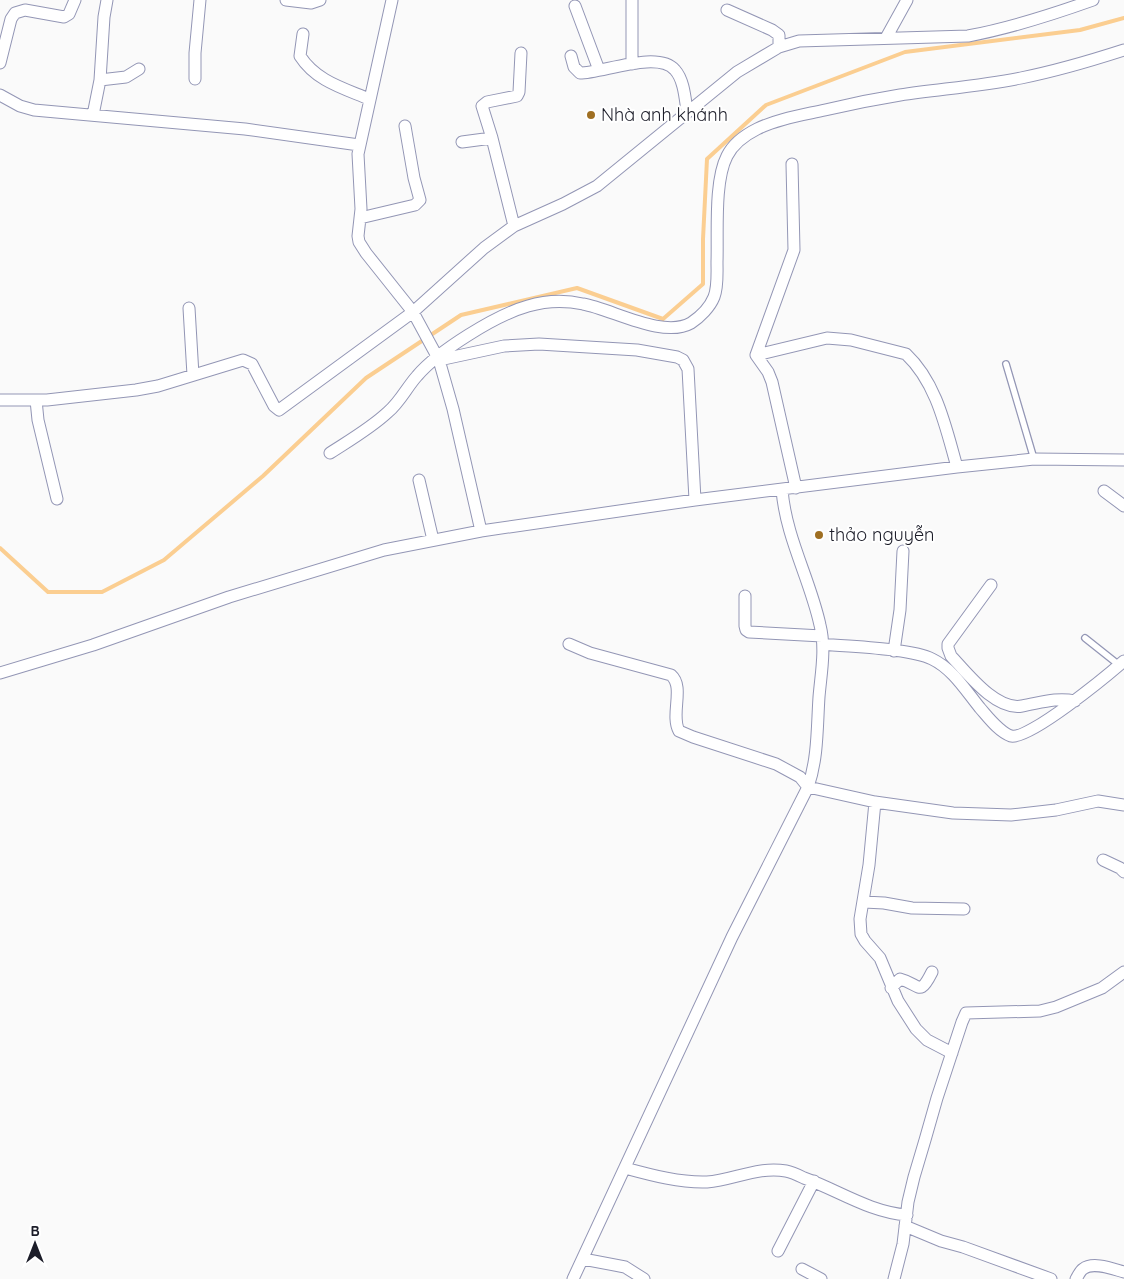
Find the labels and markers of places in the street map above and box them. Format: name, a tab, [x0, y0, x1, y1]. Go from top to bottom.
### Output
place label: Nhà anh khánh	[601, 103, 728, 126]
marker: Nhà anh khánh	[585, 109, 597, 121]
place label: thảo nguyễn	[829, 523, 934, 546]
marker: thảo nguyễn	[813, 529, 825, 541]

